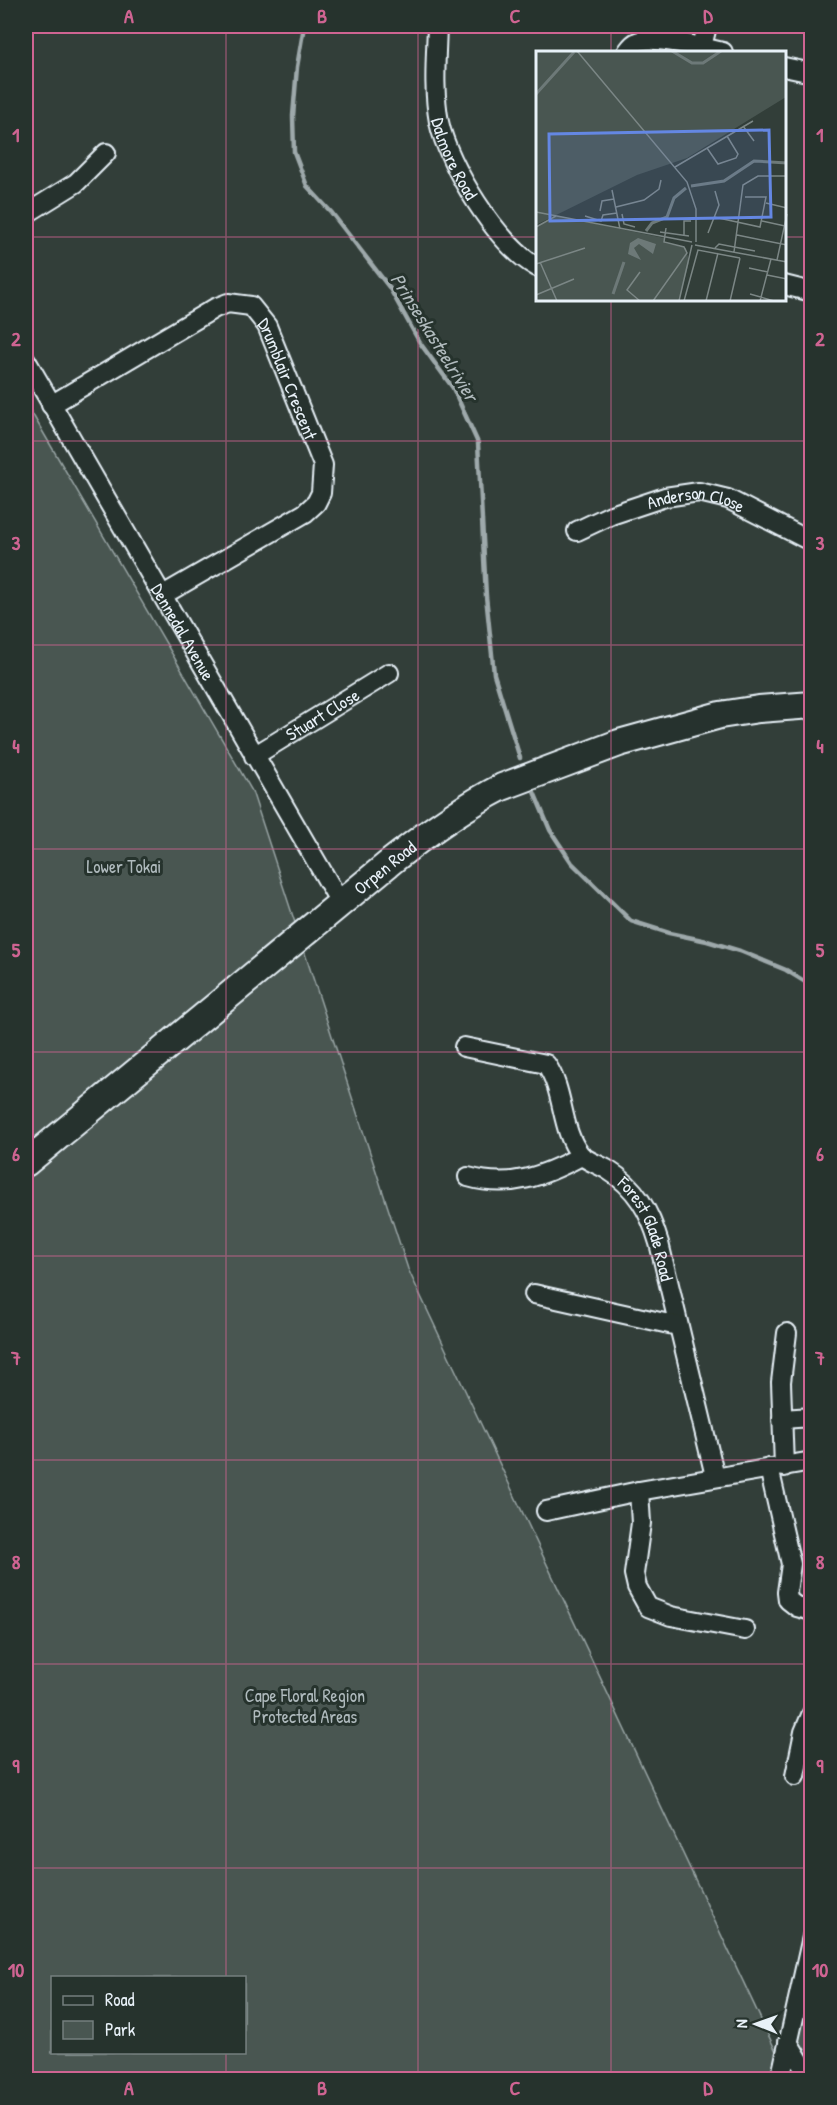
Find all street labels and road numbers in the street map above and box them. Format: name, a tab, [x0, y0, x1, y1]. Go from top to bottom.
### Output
street label: Dalmore Road	[426, 115, 484, 204]
street label: Drumblair Crescent	[252, 312, 324, 444]
street label: Anderson Close	[643, 480, 749, 518]
street label: Dennedal Avenue	[145, 579, 221, 685]
street label: Stuart Close	[281, 682, 364, 746]
street label: Orpen Road	[348, 834, 421, 900]
street label: Forest Glade Road	[612, 1169, 680, 1283]

